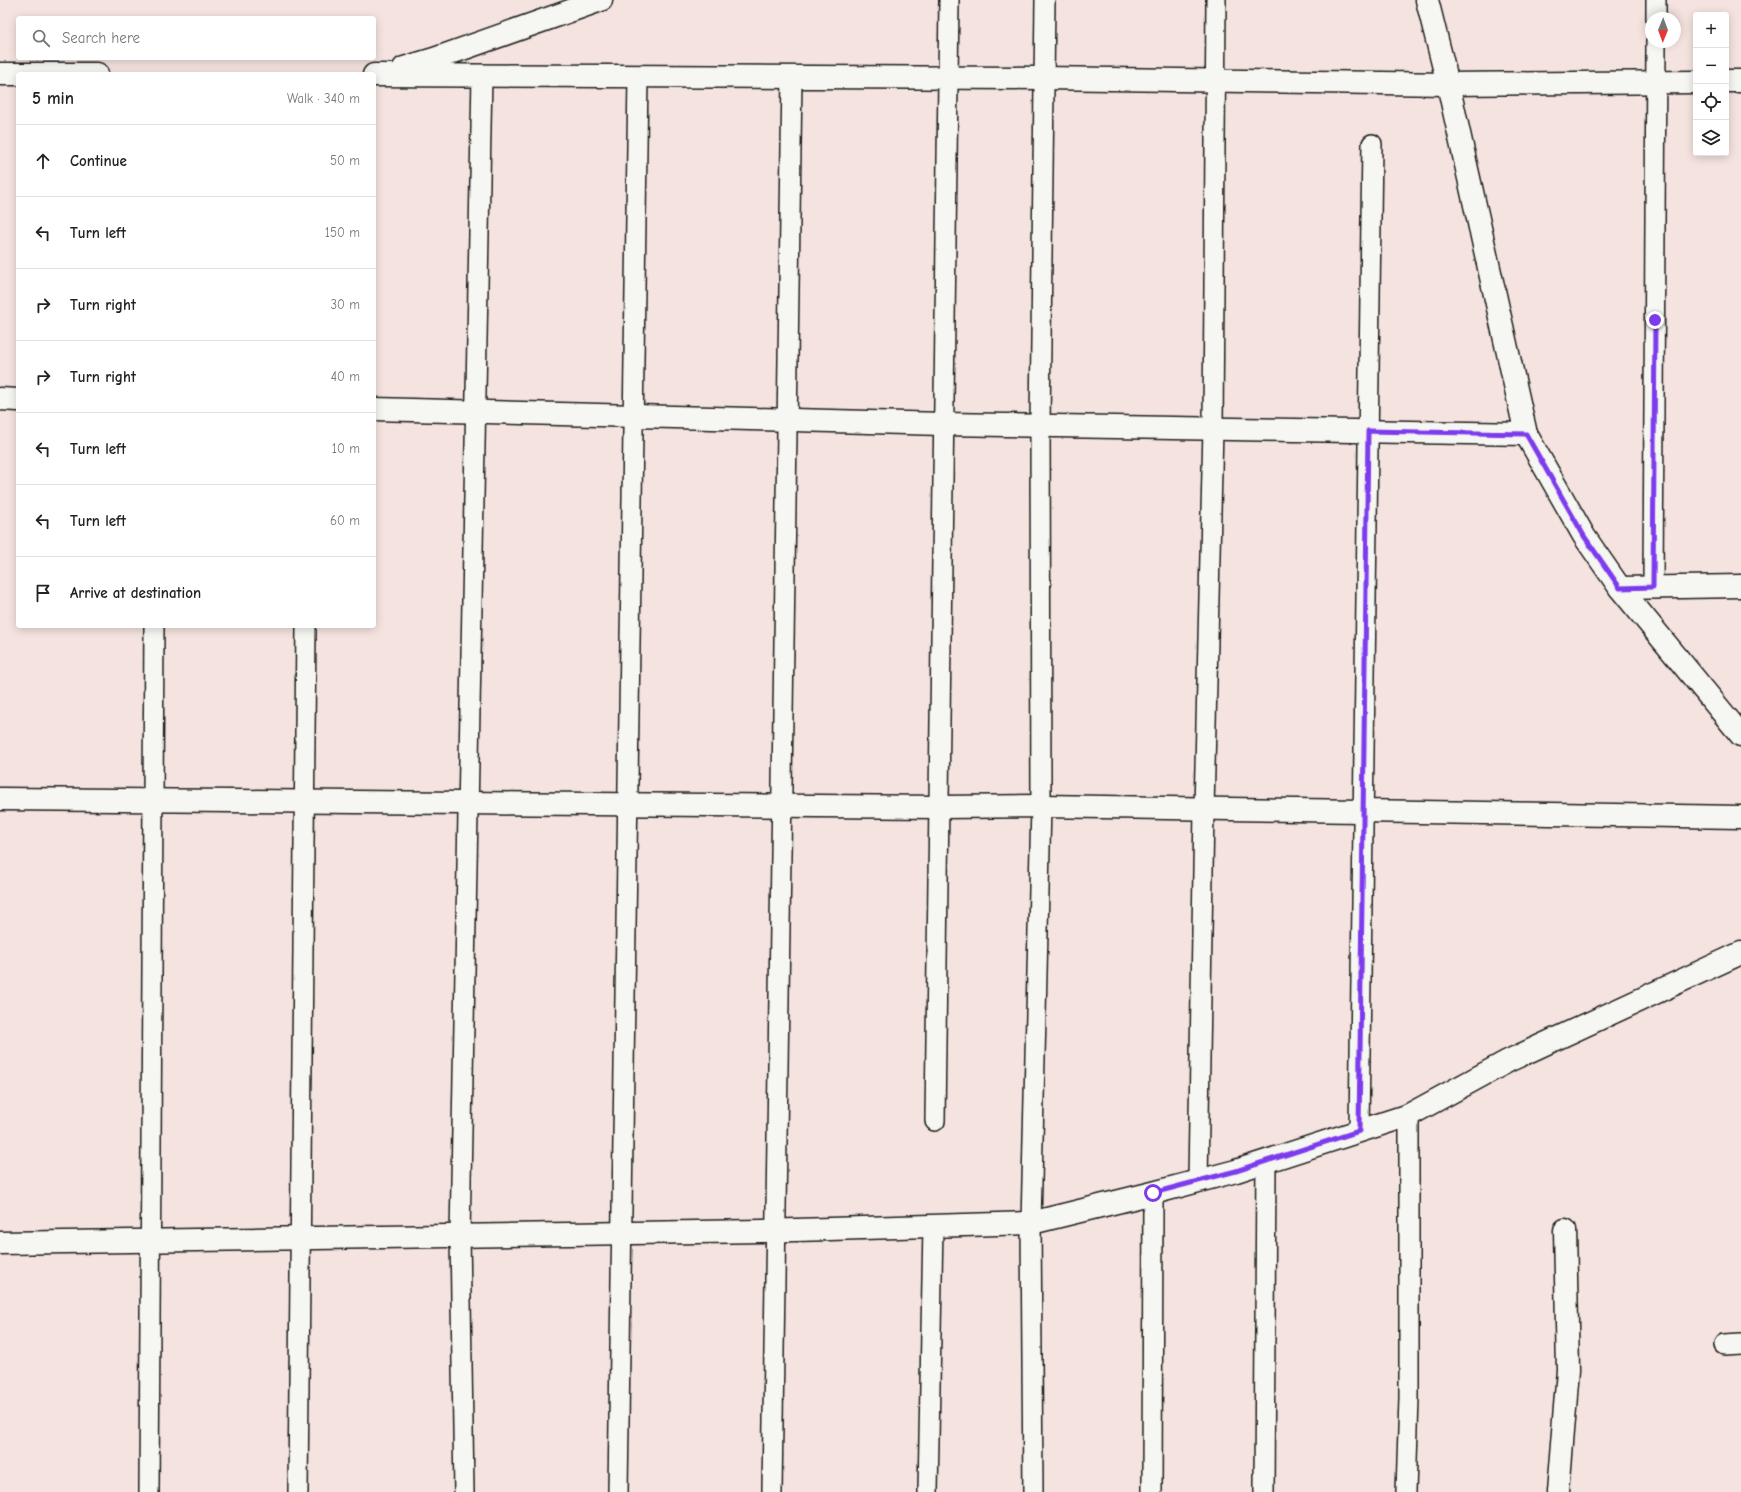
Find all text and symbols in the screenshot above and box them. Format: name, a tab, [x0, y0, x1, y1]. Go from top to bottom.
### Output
north arrow	[1645, 12, 1681, 48]
map controls	[1693, 12, 1729, 156]
button: +	[1693, 12, 1729, 48]
search box	[16, 16, 376, 60]
icon: search	[30, 27, 52, 49]
text: Search here	[62, 29, 140, 47]
button: −	[1693, 48, 1729, 84]
button: locate	[1693, 84, 1729, 120]
text: 5 min	[32, 89, 74, 108]
text: Walk · 340 m	[287, 91, 360, 106]
button: layers	[1693, 120, 1729, 156]
icon: ahead	[32, 150, 54, 172]
text: Continue	[70, 152, 127, 170]
text: 50 m	[330, 153, 360, 168]
icon: left	[32, 222, 54, 244]
text: Turn left	[70, 224, 126, 242]
text: 150 m	[325, 225, 360, 240]
icon: right	[32, 294, 54, 316]
text: Turn right	[70, 296, 136, 314]
text: 30 m	[330, 297, 360, 312]
route end	[1646, 311, 1664, 329]
icon: right	[32, 366, 54, 388]
text: Turn right	[70, 368, 136, 386]
text: 40 m	[331, 369, 360, 384]
icon: left	[32, 438, 54, 460]
text: Turn left	[70, 440, 126, 458]
text: 10 m	[332, 441, 360, 456]
icon: left	[32, 510, 54, 532]
text: Turn left	[70, 512, 126, 530]
text: 60 m	[330, 513, 360, 528]
icon: arrive	[32, 582, 54, 604]
text: Arrive at destination	[70, 584, 201, 602]
route start	[1144, 1184, 1162, 1202]

